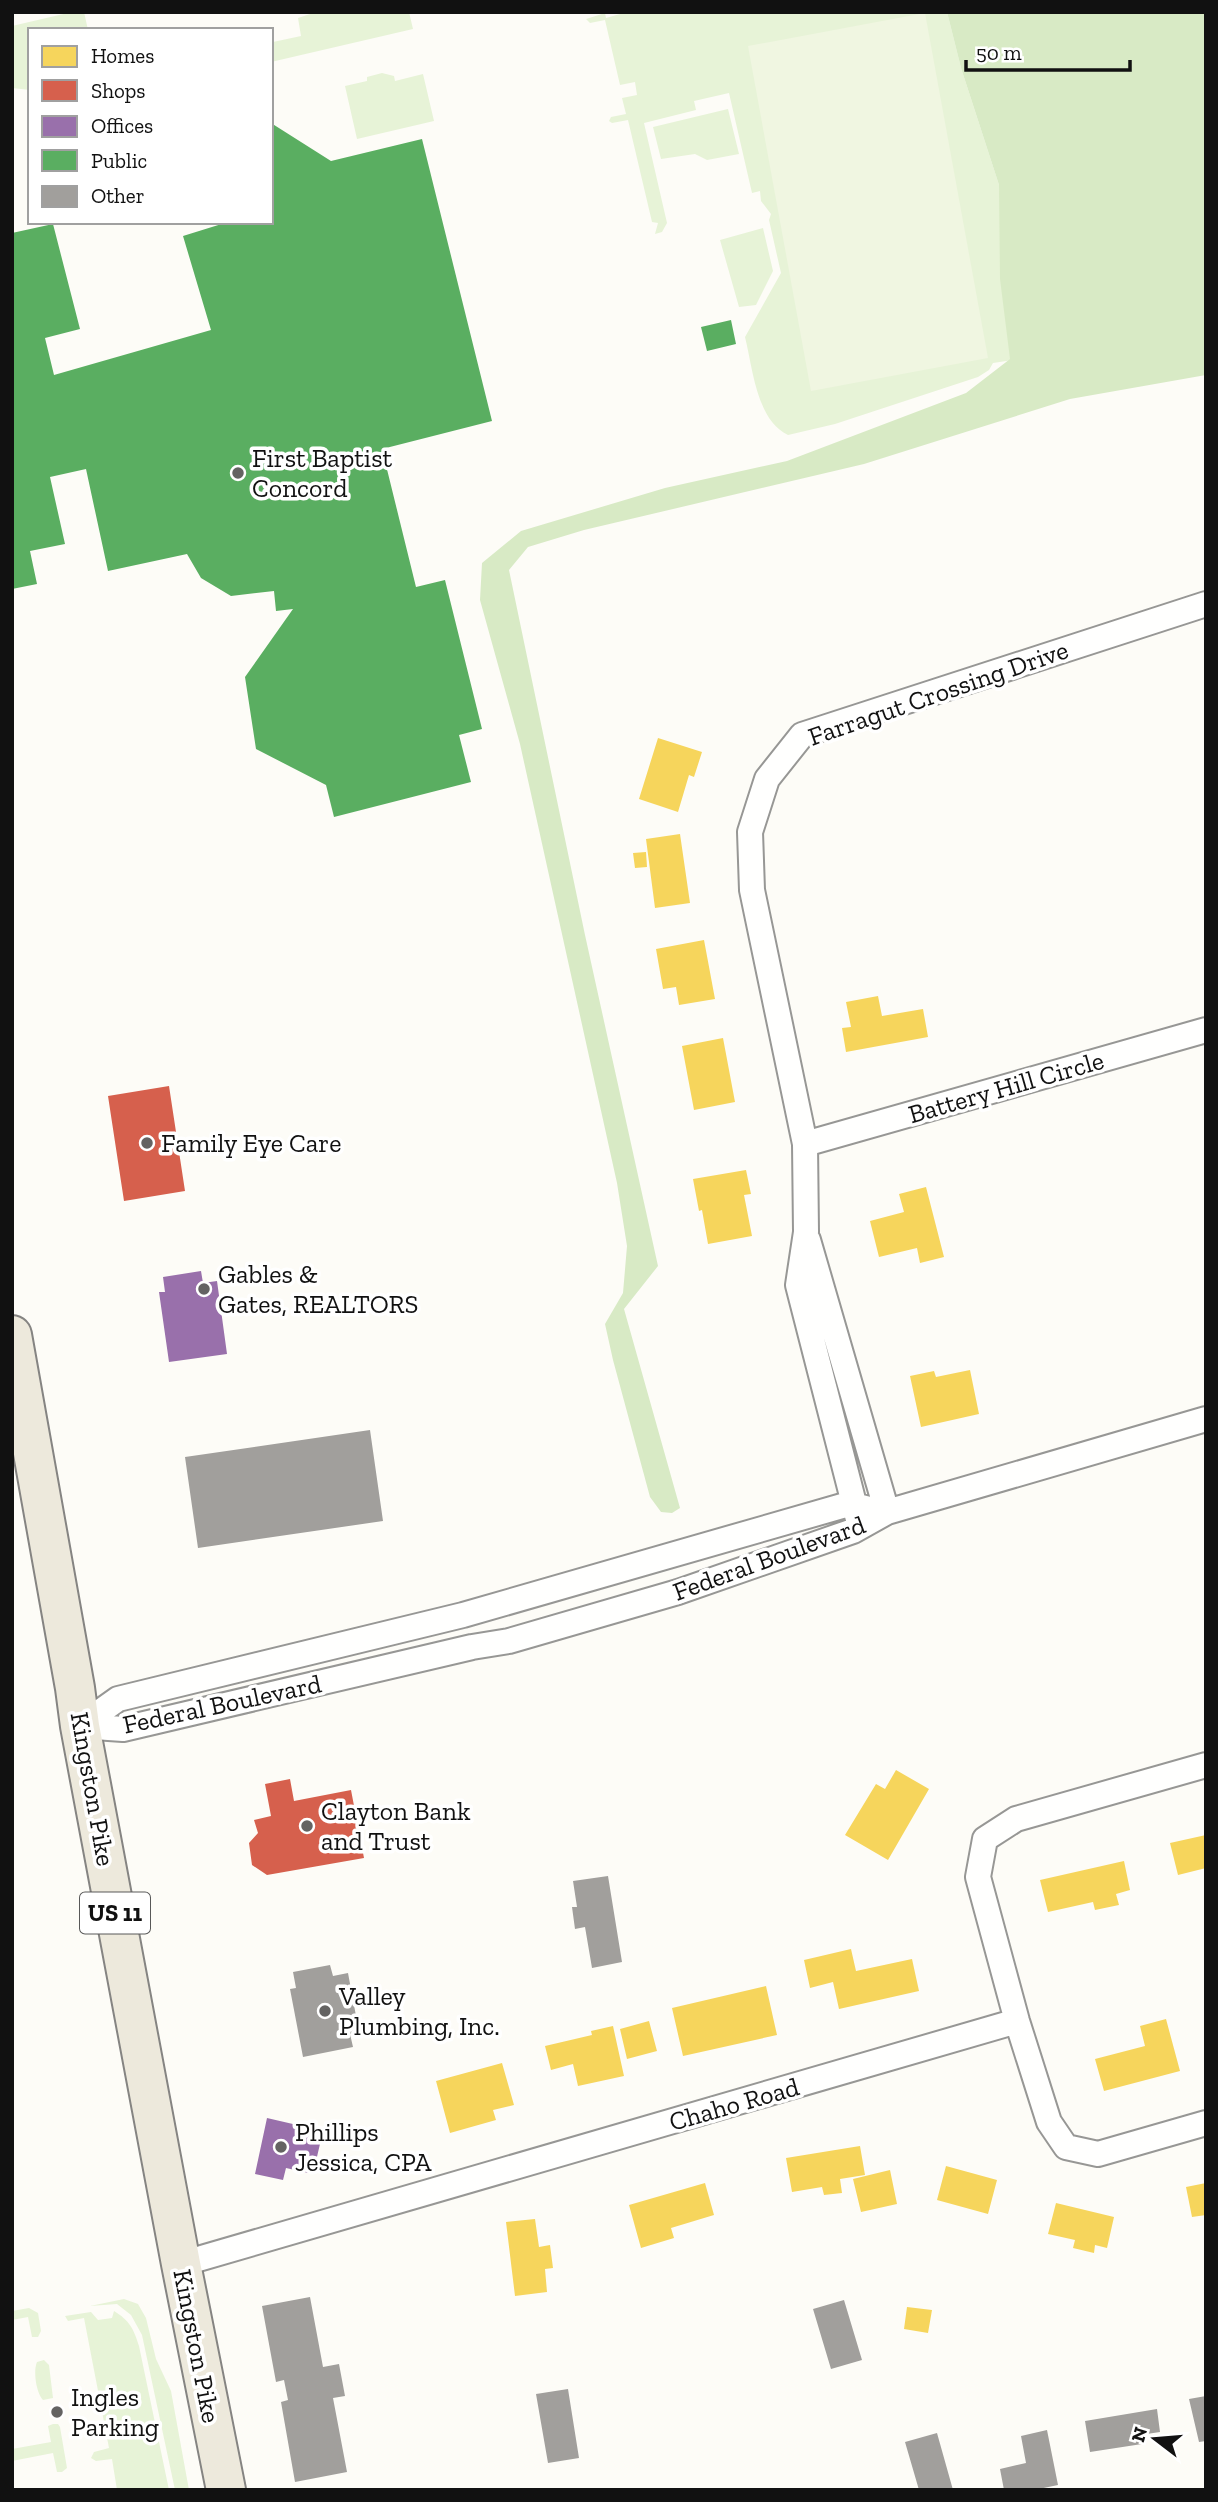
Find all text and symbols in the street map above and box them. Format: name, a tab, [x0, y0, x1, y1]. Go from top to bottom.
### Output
legend	[28, 28, 273, 224]
scale bar	[966, 28, 1130, 72]
text: 50 m	[976, 40, 1022, 65]
text: Homes	[91, 43, 154, 68]
text: Shops	[91, 78, 145, 103]
text: Offices	[91, 113, 153, 138]
text: Public	[91, 148, 147, 173]
text: Other	[91, 183, 145, 208]
place label: First Baptist Concord	[252, 442, 393, 504]
marker: First Baptist Concord	[230, 465, 246, 481]
street label: Farragut Crossing Drive	[804, 633, 1072, 753]
street label: Battery Hill Circle	[904, 1044, 1108, 1130]
place label: Family Eye Care	[161, 1127, 341, 1159]
marker: Family Eye Care	[139, 1135, 155, 1151]
place label: Gables & Gates, REALTORS	[218, 1258, 418, 1320]
marker: Gables & Gates, REALTORS	[196, 1281, 212, 1297]
street label: Federal Boulevard	[668, 1508, 870, 1608]
street label: Federal Boulevard	[120, 1667, 324, 1741]
street label: Kingston Pike	[64, 1710, 122, 1868]
place label: Clayton Bank and Trust	[321, 1795, 471, 1857]
marker: Clayton Bank and Trust	[299, 1818, 315, 1834]
road number: US 11	[80, 1892, 150, 1934]
place label: Valley Plumbing, Inc.	[338, 1980, 500, 2042]
marker: Valley Plumbing, Inc.	[317, 2003, 333, 2019]
street label: Chaho Road	[665, 2070, 803, 2138]
place label: Phillips Jessica, CPA	[295, 2116, 433, 2178]
marker: Phillips Jessica, CPA	[273, 2139, 289, 2155]
street label: Kingston Pike	[166, 2266, 228, 2426]
place label: Ingles Parking	[71, 2381, 159, 2443]
marker: Ingles Parking	[49, 2404, 65, 2420]
north arrow	[1120, 2404, 1190, 2474]
text: N	[1126, 2424, 1152, 2445]

